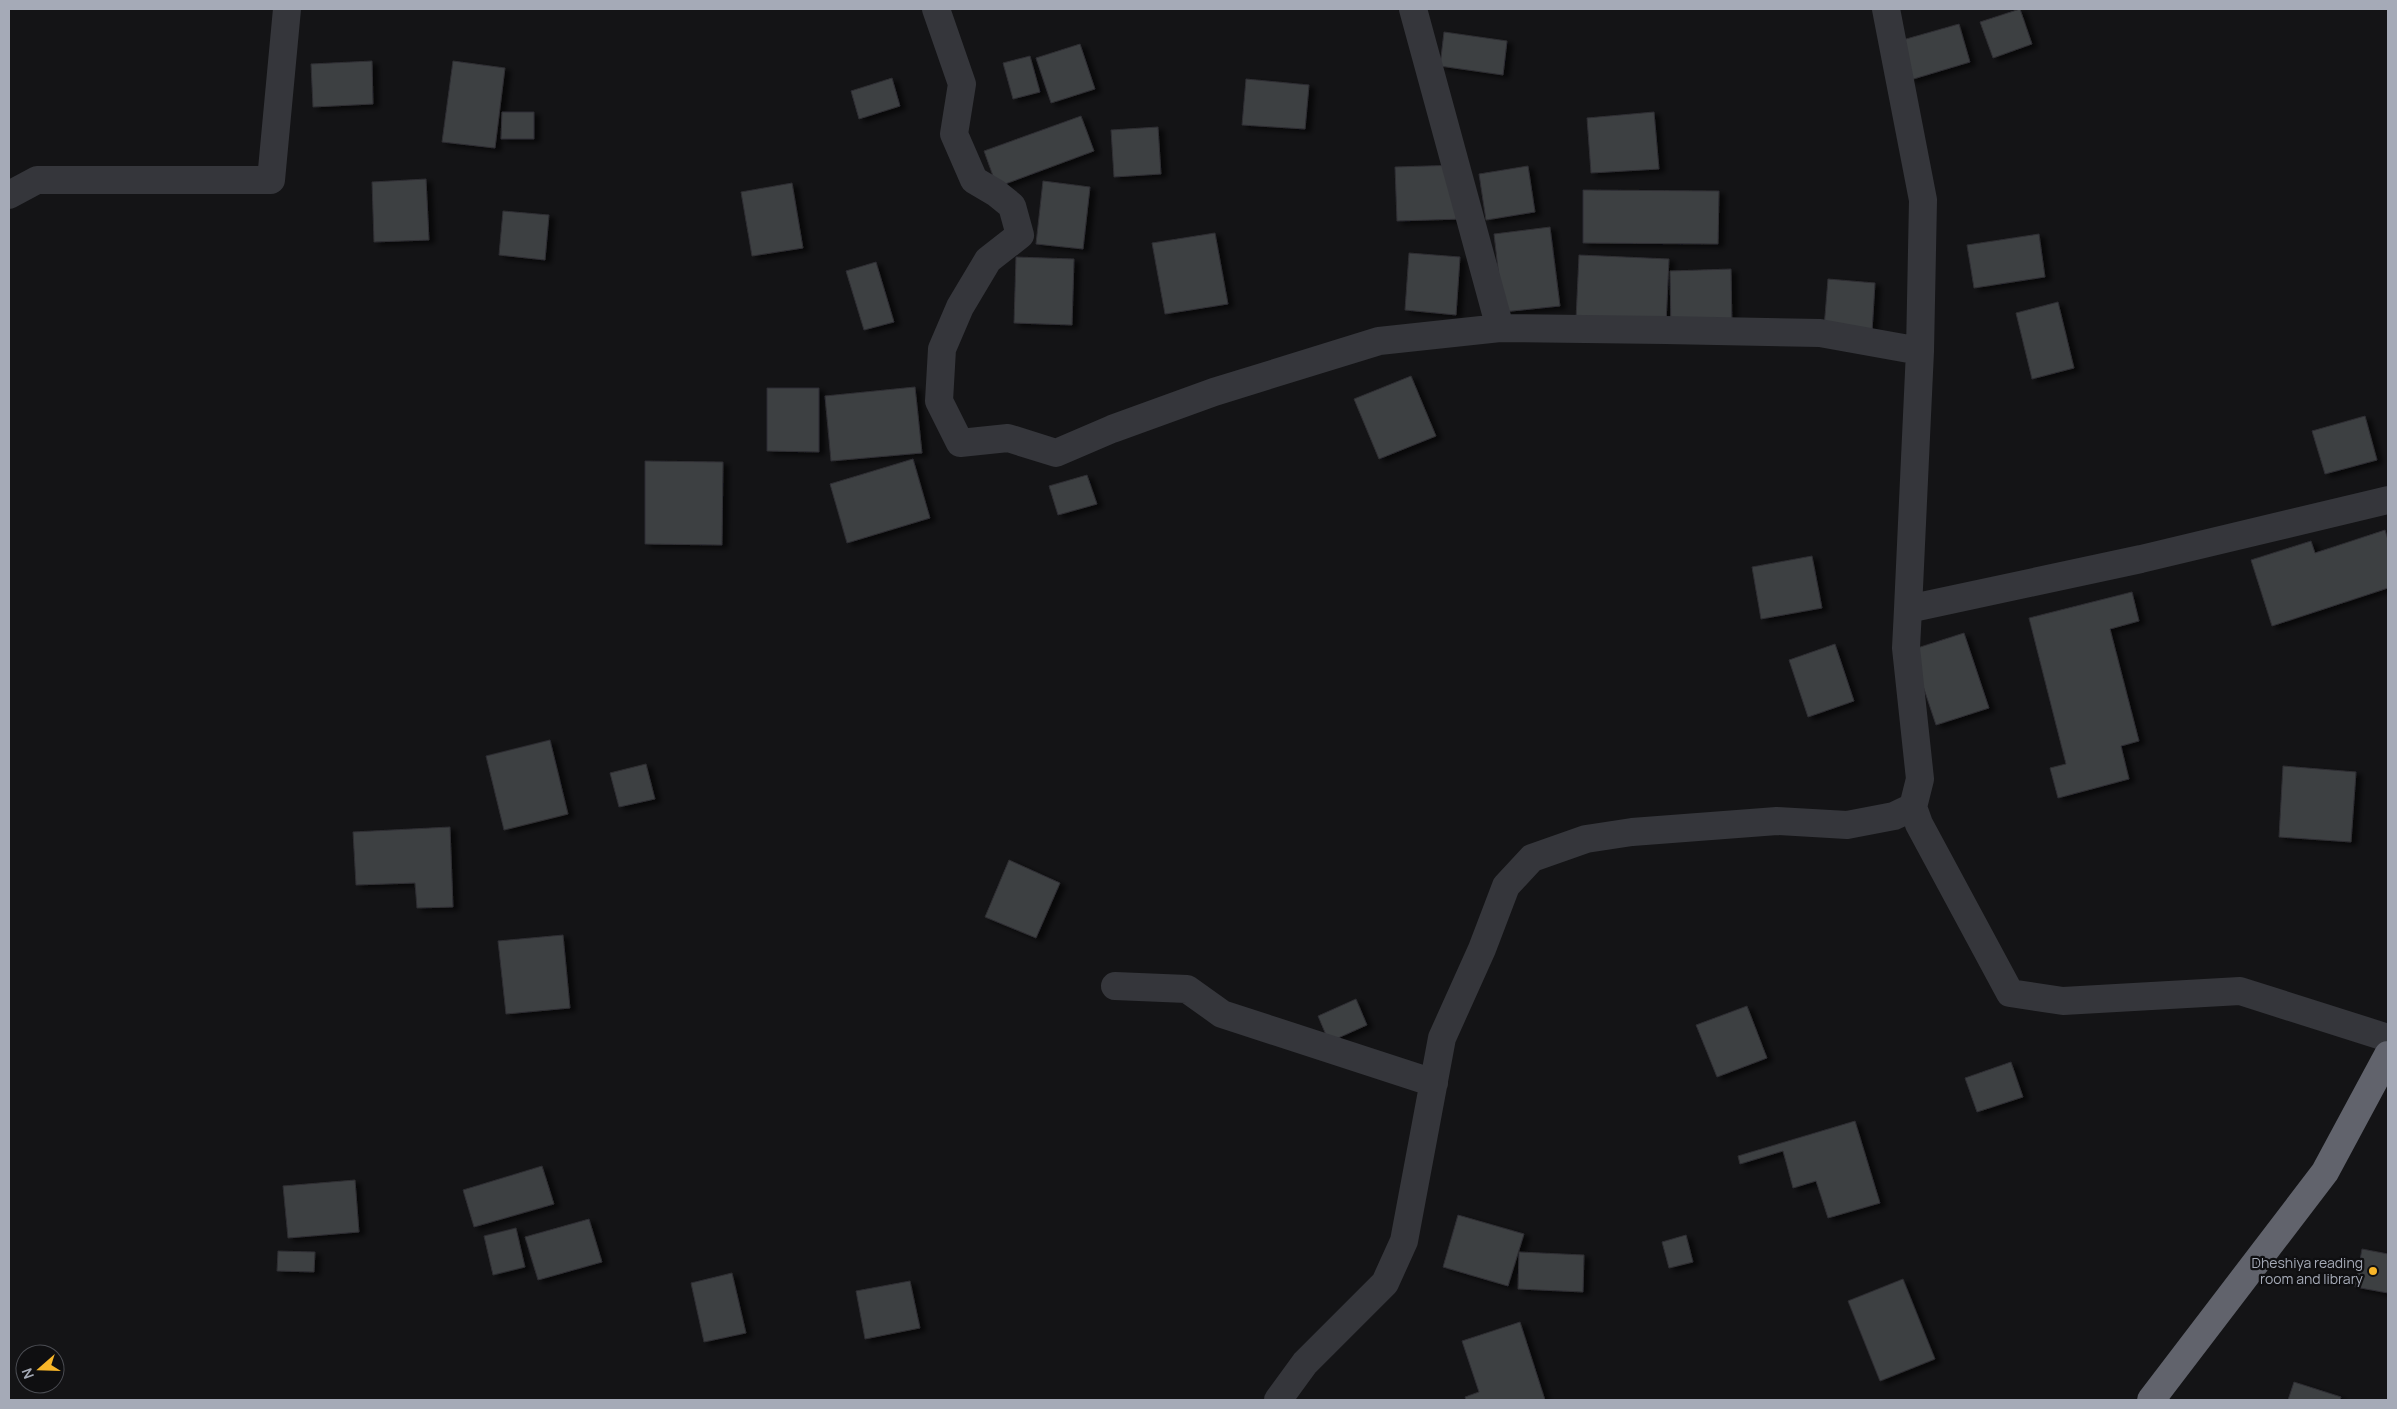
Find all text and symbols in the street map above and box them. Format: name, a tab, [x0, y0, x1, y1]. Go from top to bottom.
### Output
place label: Dheshiya reading room and library	[2252, 1253, 2364, 1288]
marker: Dheshiya reading room and library	[2367, 1265, 2379, 1277]
north arrow	[15, 1344, 65, 1394]
text: N	[17, 1366, 38, 1382]

